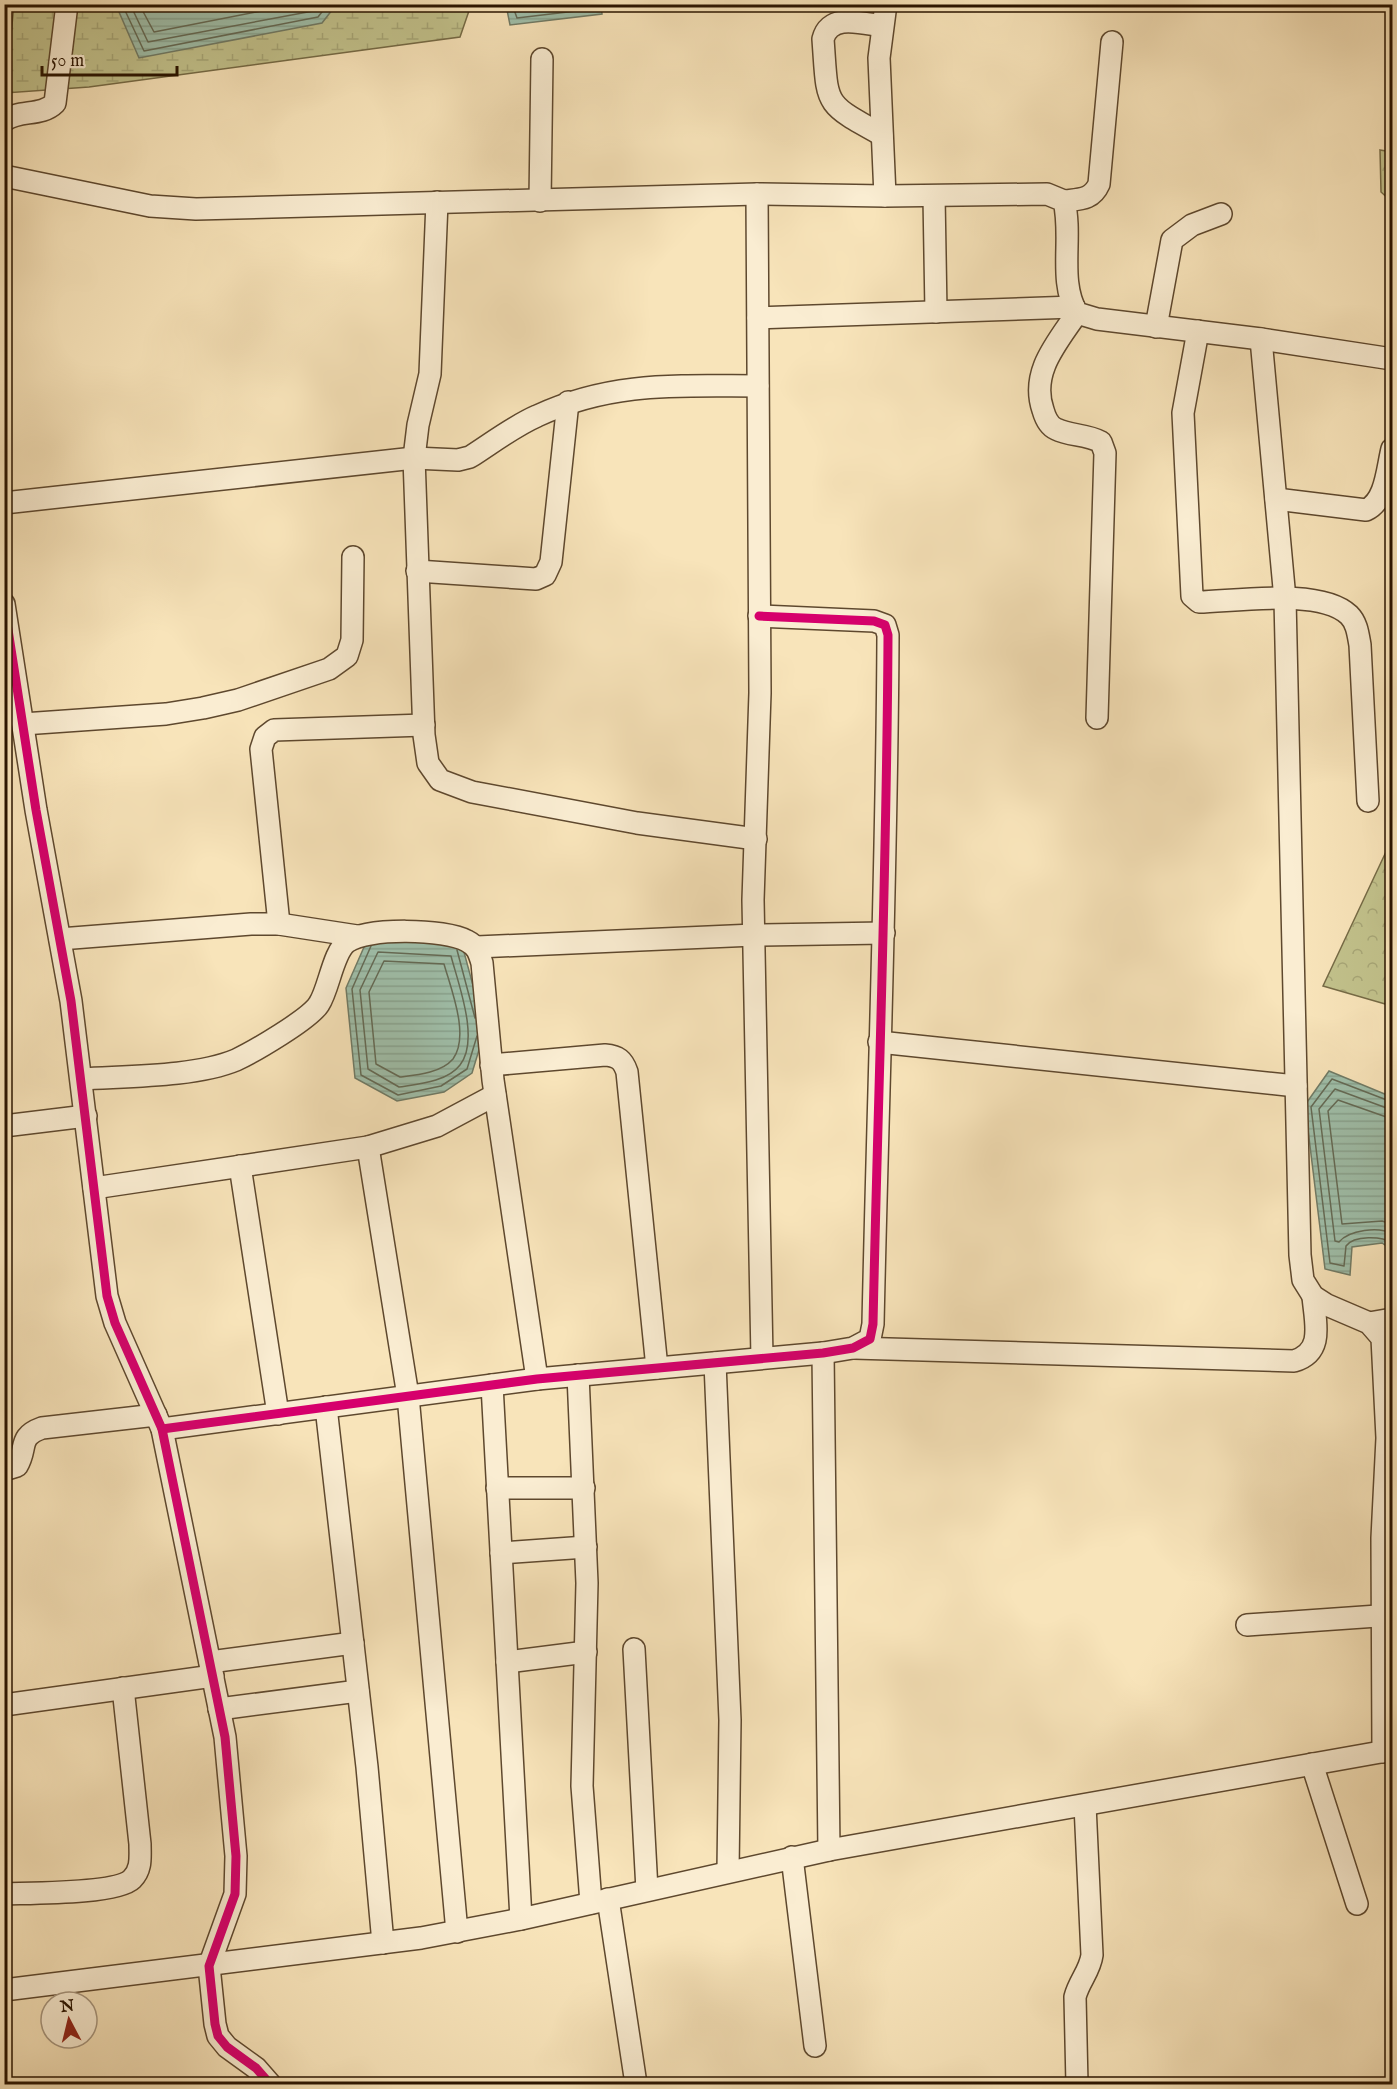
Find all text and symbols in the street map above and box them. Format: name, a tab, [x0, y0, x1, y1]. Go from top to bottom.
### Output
scale bar	[42, 39, 177, 77]
text: 50 m	[51, 50, 84, 73]
north arrow	[39, 1990, 99, 2050]
text: N	[58, 1996, 76, 2018]

